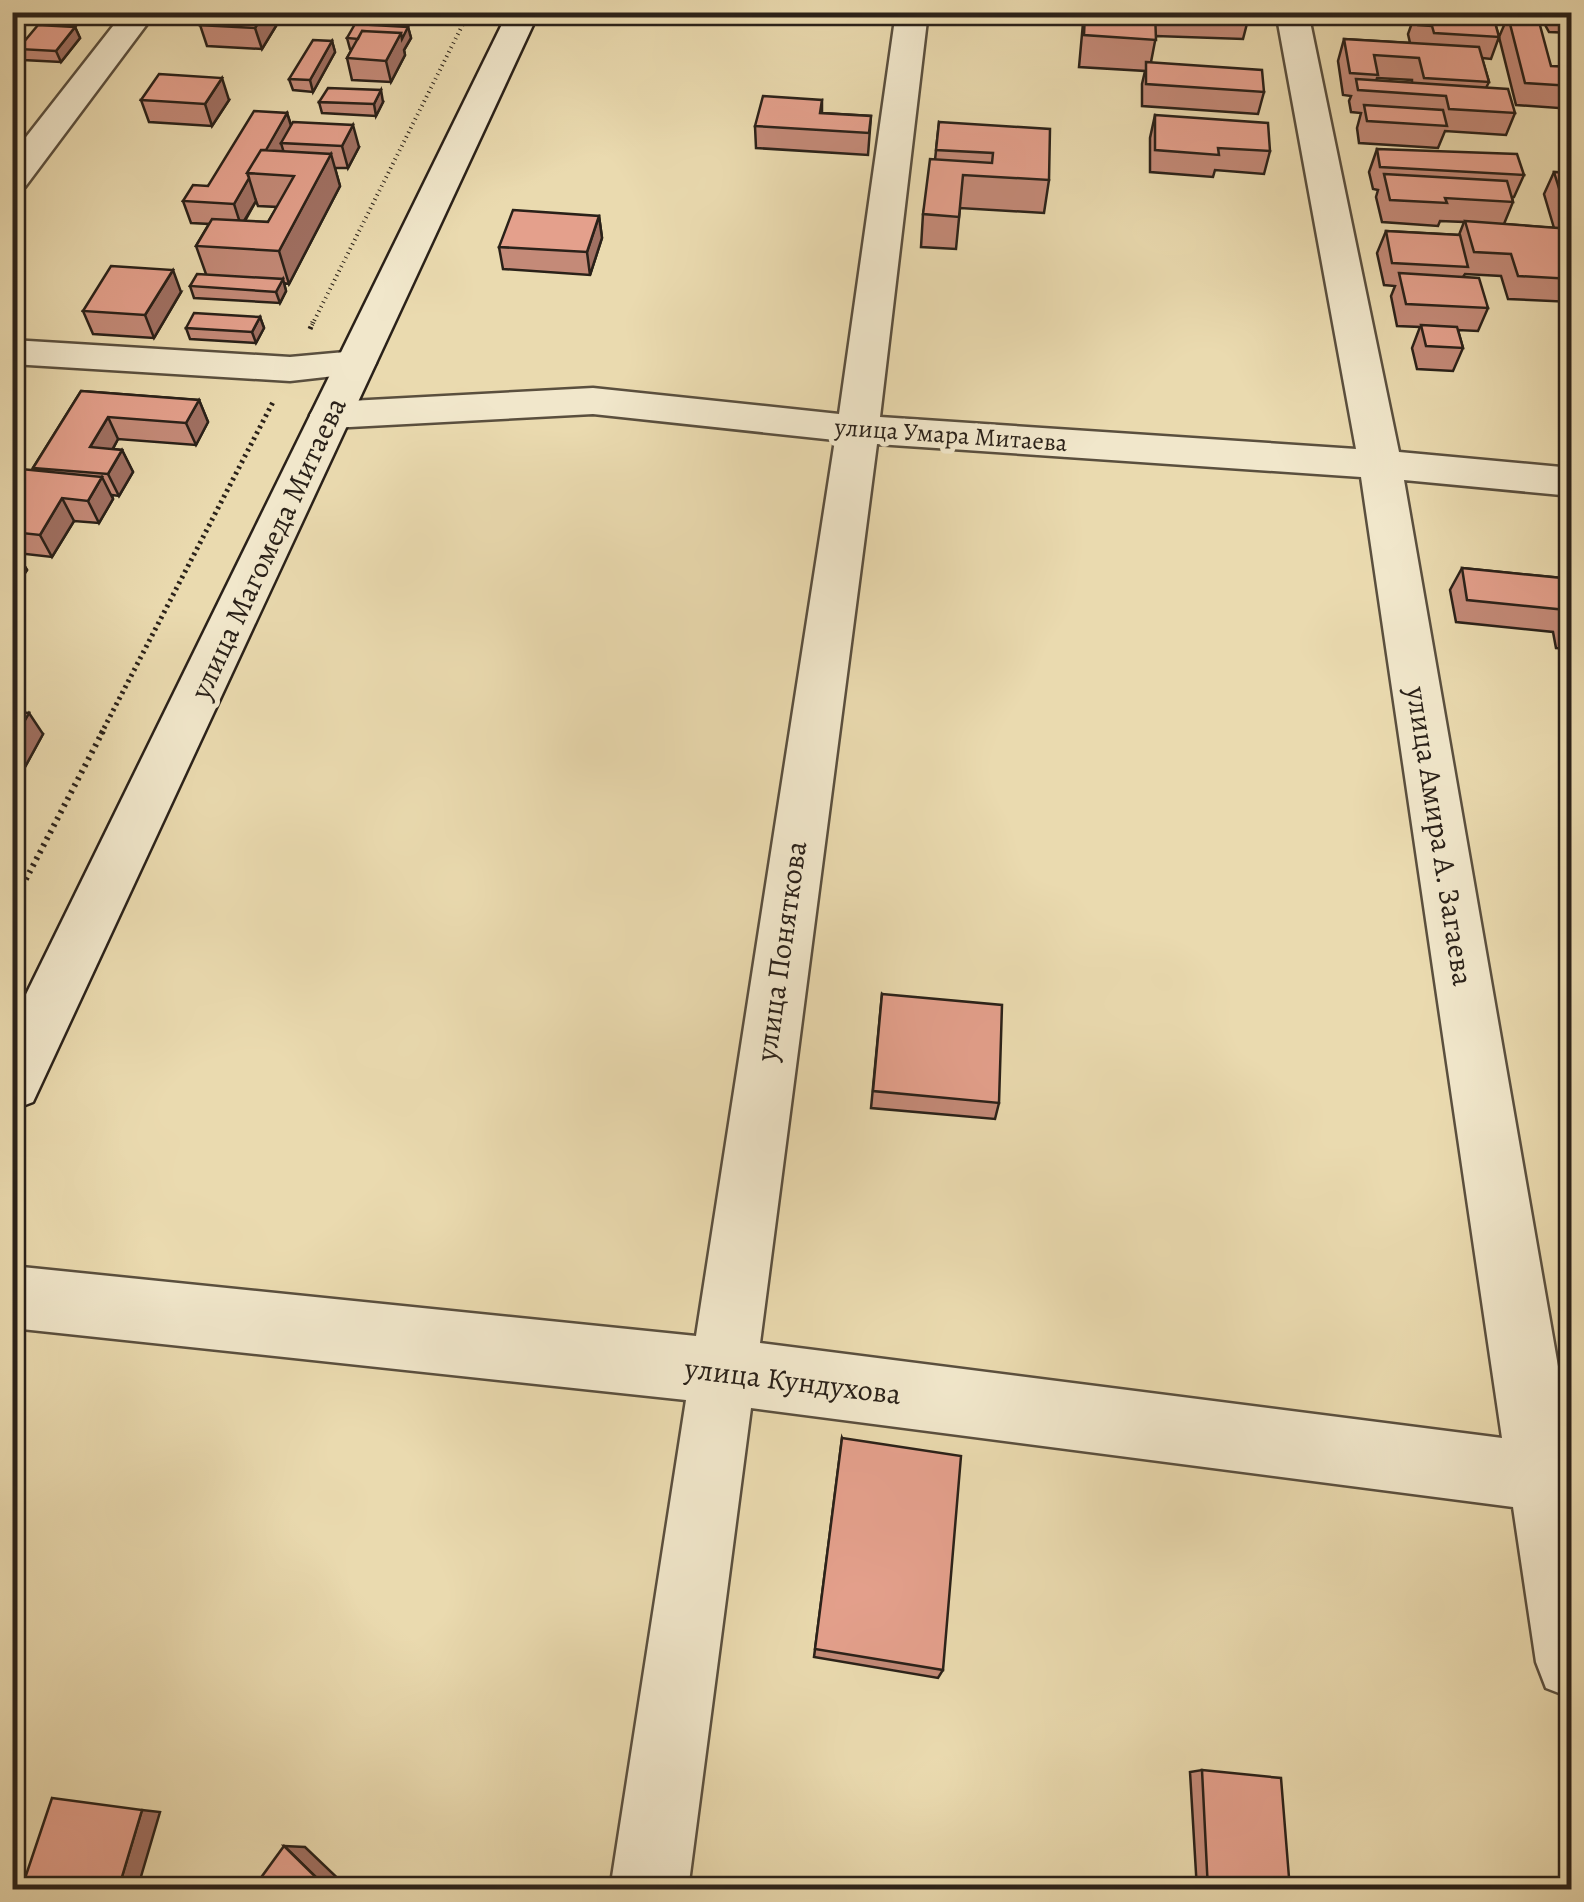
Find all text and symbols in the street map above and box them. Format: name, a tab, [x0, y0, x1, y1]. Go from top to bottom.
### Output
street label: улица Магомеда Митаева	[180, 390, 356, 706]
street label: улица Умара Митаева	[833, 410, 1069, 460]
street label: улица Амира А. Загаева	[1396, 683, 1483, 989]
street label: улица Поняткова	[746, 838, 816, 1065]
street label: улица Кундухова	[682, 1348, 904, 1414]

